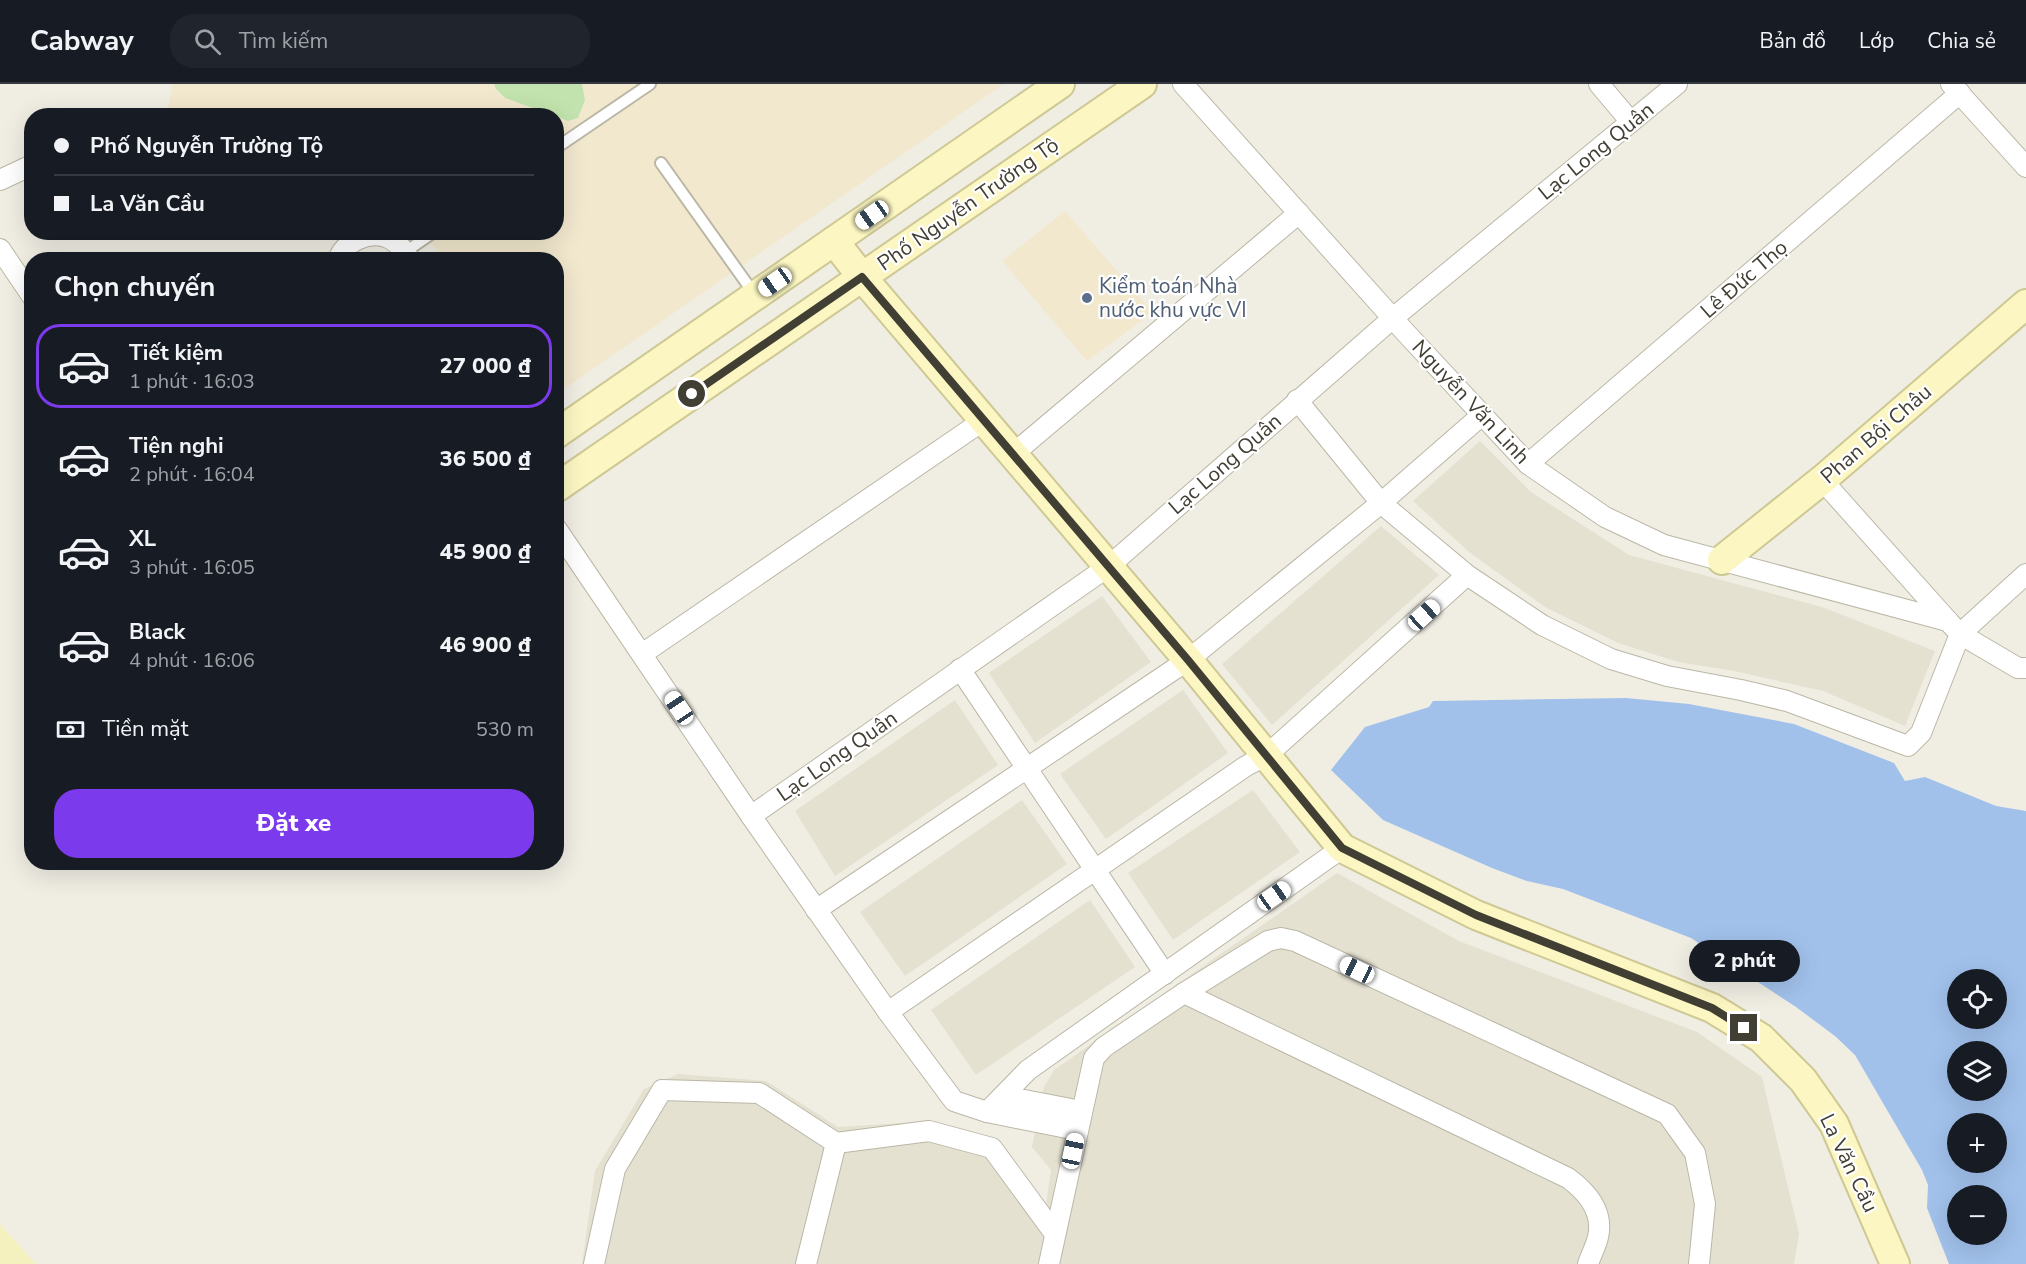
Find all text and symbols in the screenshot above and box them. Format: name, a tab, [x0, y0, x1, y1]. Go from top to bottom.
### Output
search box	[170, 14, 590, 68]
text: Cabway	[30, 22, 134, 60]
icon: search	[191, 25, 224, 58]
text: Tìm kiếm	[239, 26, 328, 56]
text: Bản đồ	[1759, 27, 1826, 55]
text: Lớp	[1859, 27, 1894, 55]
text: Chia sẻ	[1927, 27, 1996, 55]
street label: Lạc Long Quân	[1532, 96, 1660, 206]
text: Phố Nguyễn Trường Tộ	[90, 131, 323, 161]
street label: Phố Nguyễn Trường Tộ	[872, 131, 1064, 277]
text: La Văn Cầu	[90, 189, 205, 219]
car	[852, 197, 892, 233]
street label: Lê Đức Thọ	[1695, 233, 1793, 325]
car	[755, 264, 795, 300]
text: Chọn chuyến	[54, 269, 215, 306]
place label: Kiểm toán Nhà nước khu vực VI	[1099, 272, 1247, 324]
marker: Kiểm toán Nhà nước khu vực VI	[1080, 291, 1094, 305]
street label: Nguyễn Văn Linh	[1406, 334, 1536, 470]
text: Tiết kiệm	[129, 338, 223, 368]
icon: car	[57, 339, 111, 393]
text: 27 000 ₫	[440, 351, 531, 381]
text: 1 phút · 16:03	[129, 368, 255, 395]
street label: Phan Bội Châu	[1814, 378, 1938, 490]
route start	[678, 380, 705, 407]
street label: Lạc Long Quân	[1163, 407, 1287, 521]
text: Tiện nghi	[129, 431, 224, 461]
icon: car	[57, 432, 111, 486]
text: 36 500 ₫	[440, 444, 531, 474]
text: 2 phút · 16:04	[129, 461, 255, 488]
text: XL	[129, 524, 156, 554]
icon: car	[57, 525, 111, 579]
text: 45 900 ₫	[440, 537, 531, 567]
text: 3 phút · 16:05	[129, 554, 255, 581]
car	[1405, 596, 1443, 634]
text: Black	[129, 617, 185, 647]
icon: car	[57, 618, 111, 672]
text: 46 900 ₫	[440, 630, 531, 660]
text: 4 phút · 16:06	[129, 647, 255, 674]
car	[661, 688, 697, 728]
street label: Lạc Long Quân	[771, 704, 903, 808]
icon: cash	[54, 713, 87, 746]
text: Tiền mặt	[102, 714, 188, 744]
text: 530 m	[476, 716, 534, 743]
button: Đặt xe	[54, 789, 534, 858]
car	[1254, 878, 1294, 914]
callout: 2 phút	[1688, 941, 1800, 983]
text: 2 phút	[1714, 947, 1775, 974]
car	[1337, 954, 1377, 986]
map controls	[1947, 969, 2007, 1245]
button: locate	[1947, 969, 2007, 1029]
route end	[1730, 1014, 1757, 1041]
button: layers	[1947, 1041, 2007, 1101]
street label: La Văn Cầu	[1813, 1109, 1885, 1217]
button: +	[1947, 1113, 2007, 1173]
car	[1060, 1132, 1086, 1170]
button: −	[1947, 1185, 2007, 1245]

